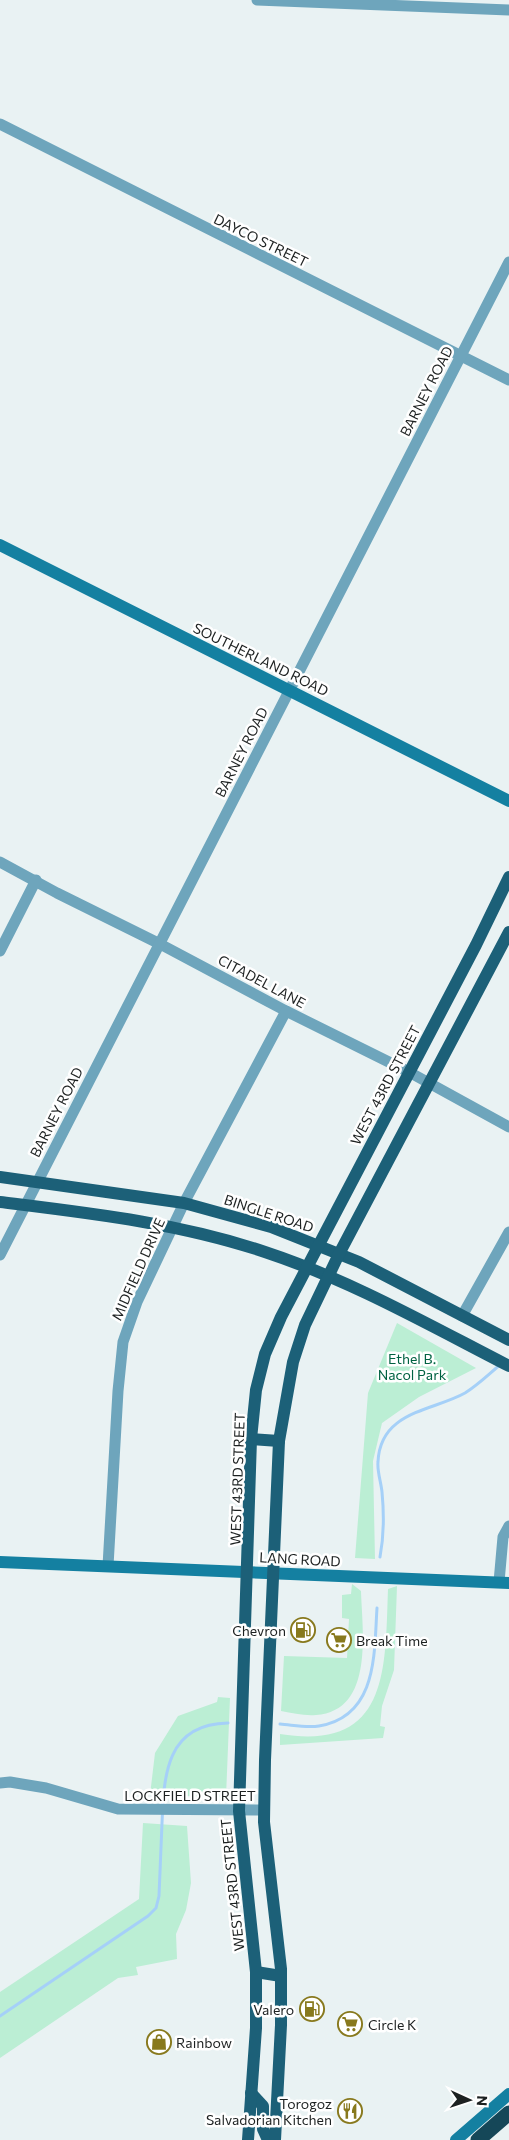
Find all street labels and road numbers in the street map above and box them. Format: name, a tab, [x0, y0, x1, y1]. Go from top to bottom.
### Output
street label: DAYCO STREET	[211, 210, 311, 270]
street label: BARNEY ROAD	[396, 343, 456, 439]
street label: SOUTHERLAND ROAD	[191, 619, 331, 699]
street label: BARNEY ROAD	[211, 704, 271, 800]
street label: CITADEL LANE	[215, 951, 309, 1011]
street label: WEST 43RD STREET	[346, 1022, 424, 1148]
street label: BARNEY ROAD	[26, 1064, 86, 1160]
street label: BINGLE ROAD	[222, 1191, 316, 1235]
street label: MIDFIELD DRIVE	[108, 1215, 168, 1323]
street label: WEST 43RD STREET	[226, 1412, 248, 1546]
street label: LANG ROAD	[259, 1548, 341, 1570]
street label: LOCKFIELD STREET	[124, 1787, 256, 1804]
street label: WEST 43RD STREET	[217, 1818, 247, 1952]

